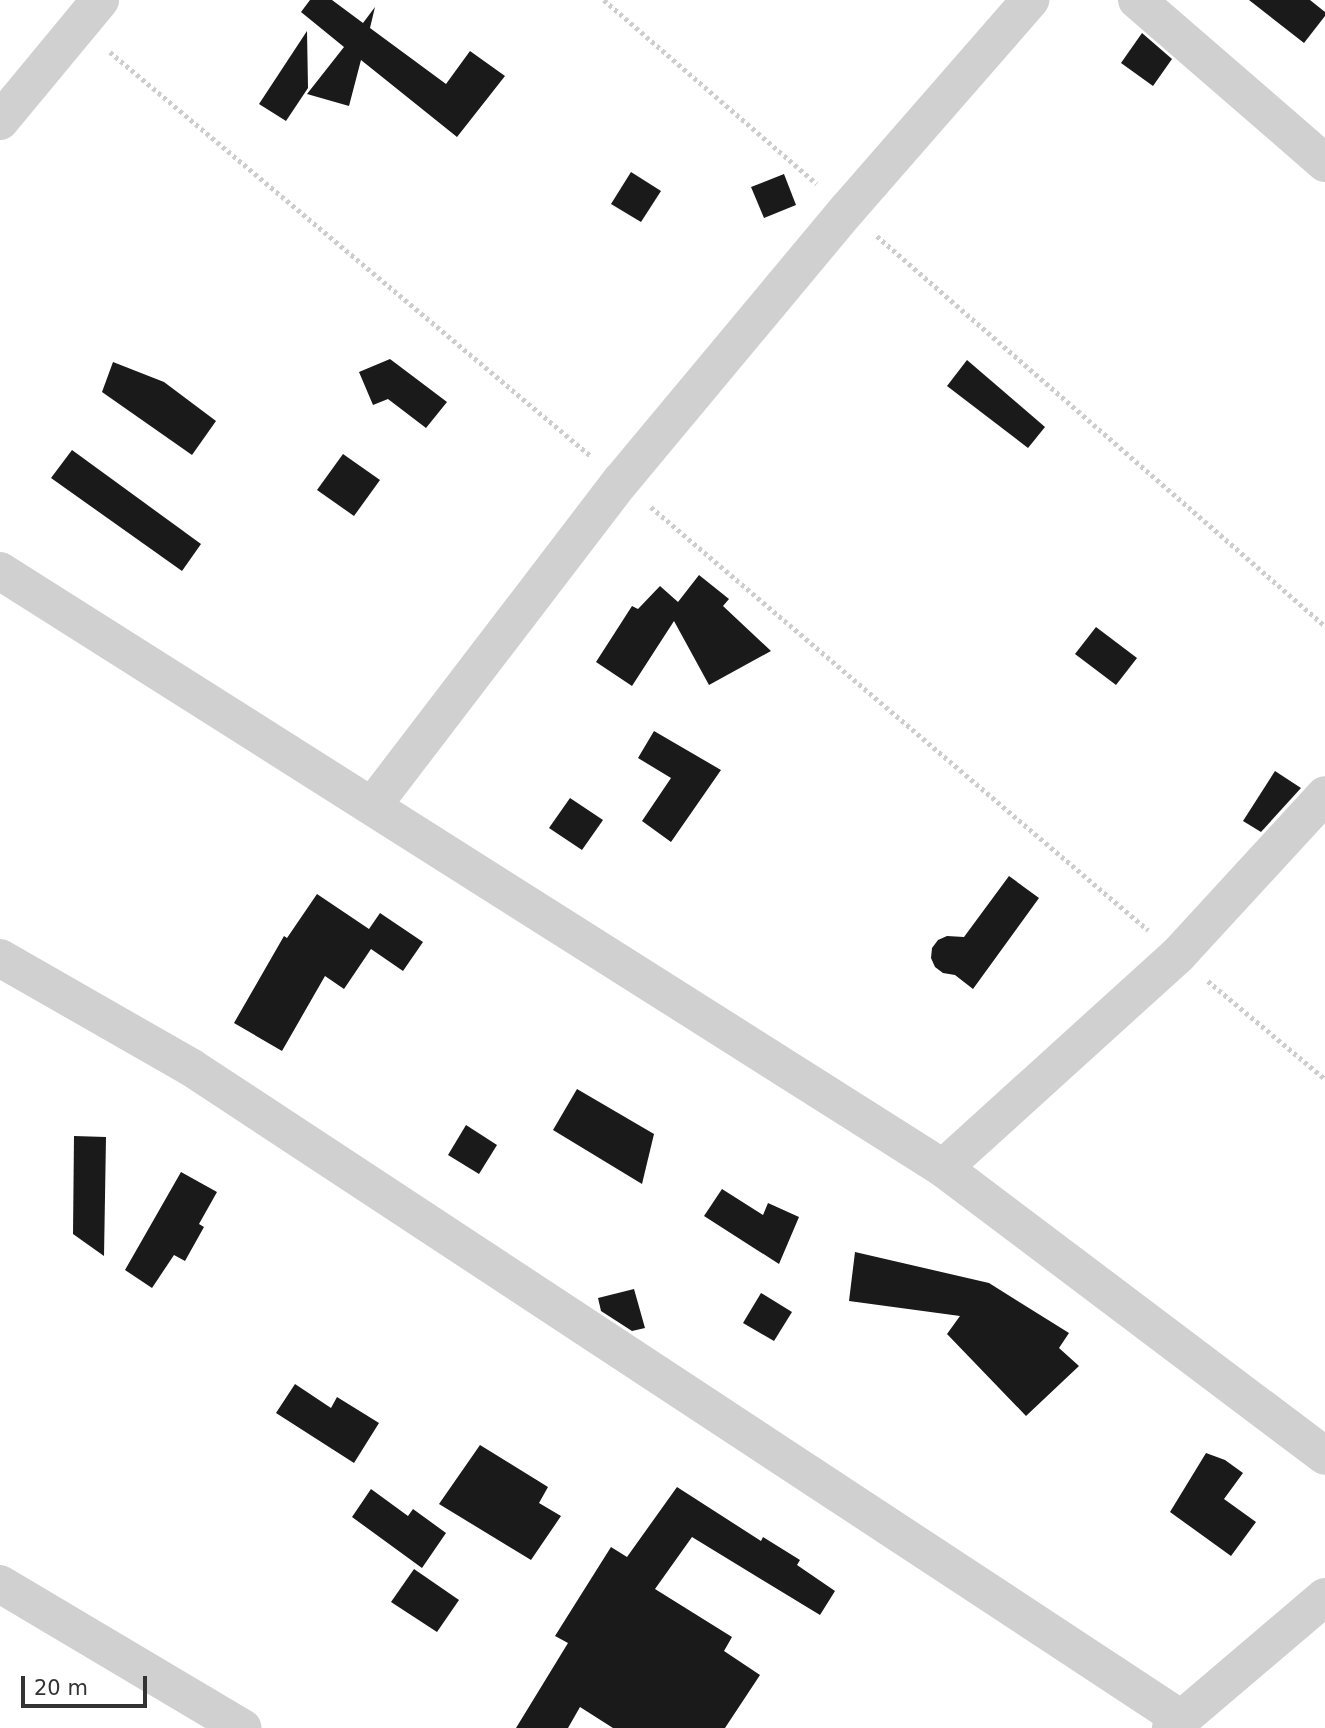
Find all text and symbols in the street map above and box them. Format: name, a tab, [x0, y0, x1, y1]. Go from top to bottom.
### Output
scale bar	[24, 1662, 150, 1706]
text: 20 m	[34, 1676, 88, 1700]

